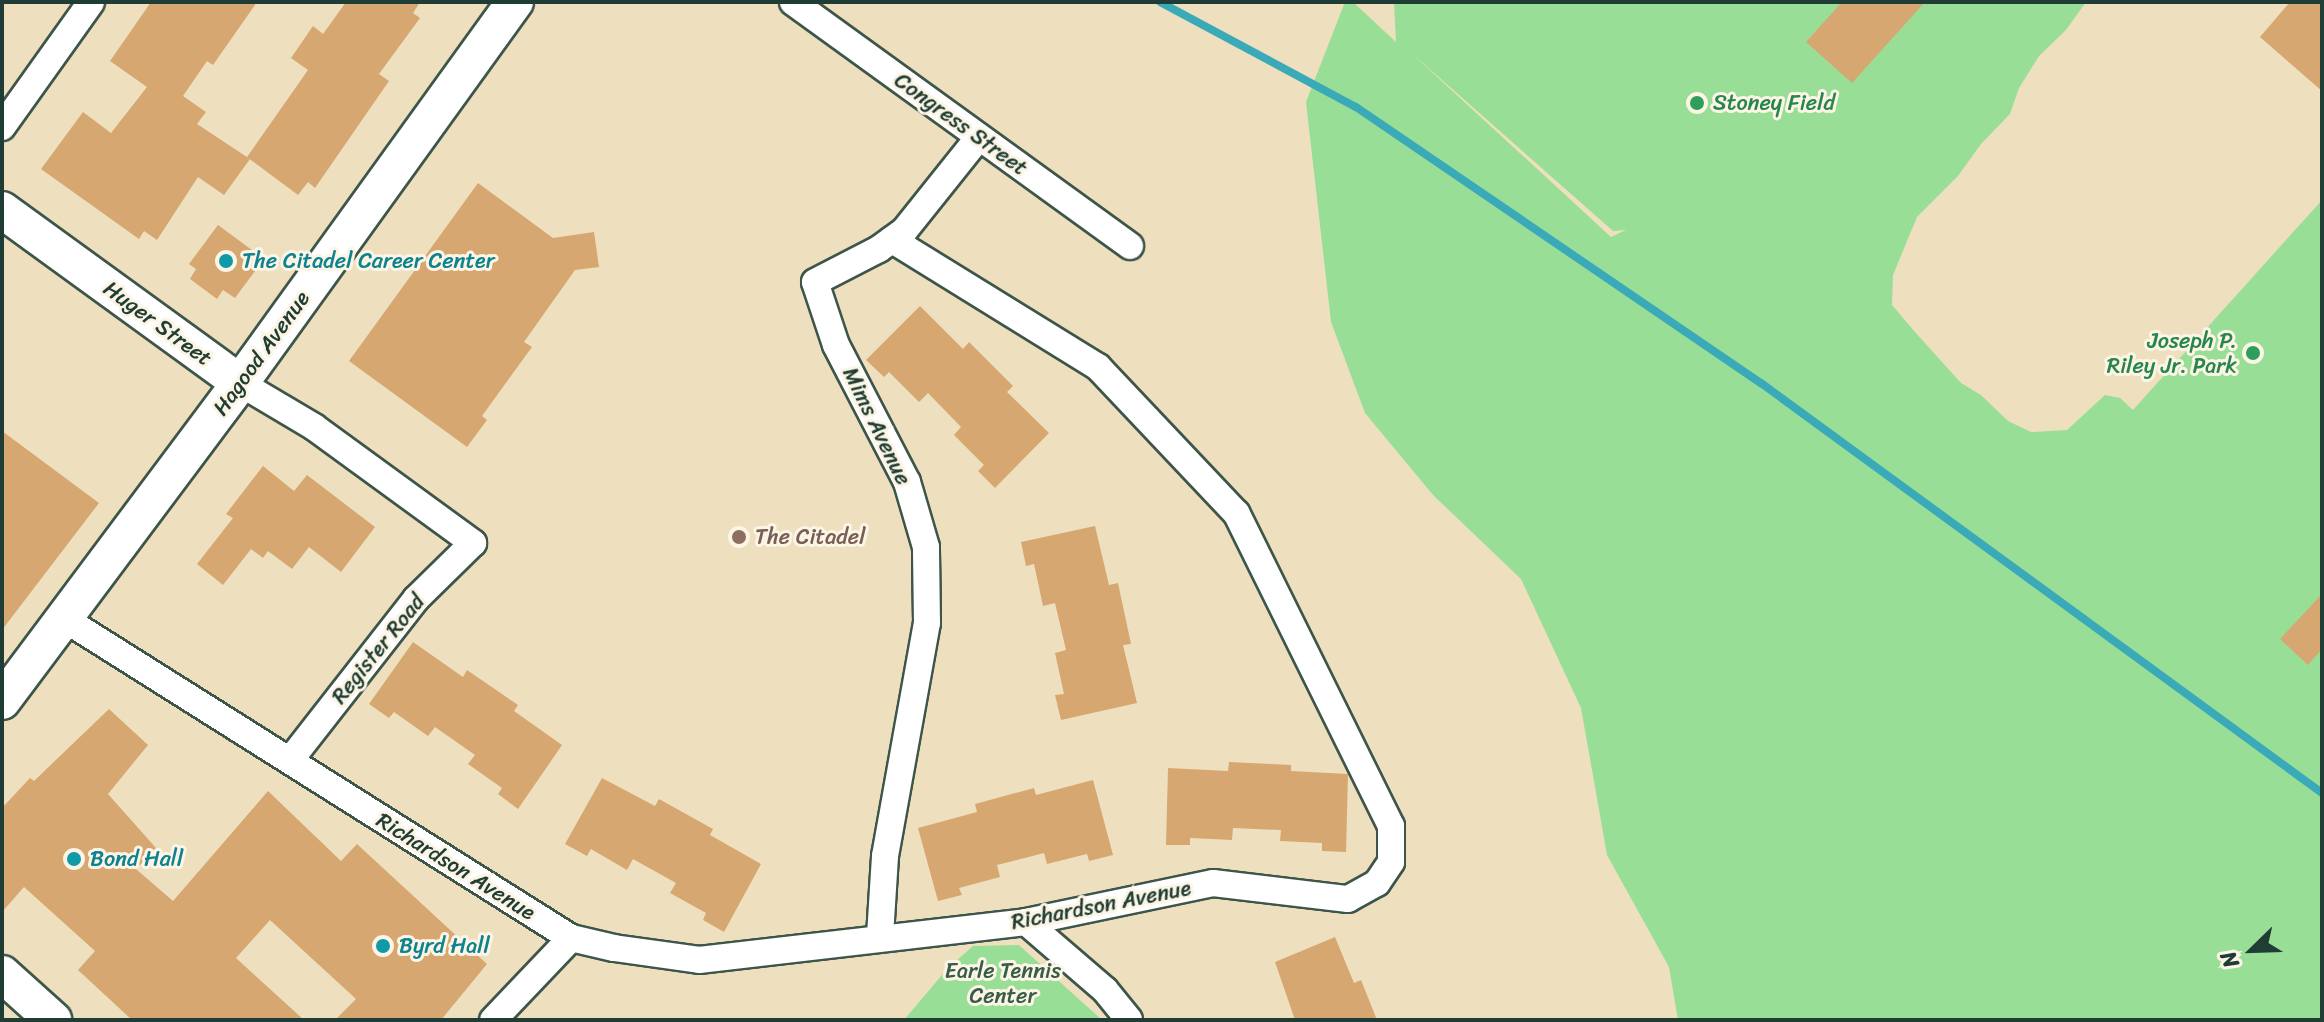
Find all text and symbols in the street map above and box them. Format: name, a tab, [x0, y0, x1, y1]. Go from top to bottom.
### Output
street label: Congress Street	[889, 67, 1033, 181]
place label: Stoney Field	[1713, 90, 1835, 116]
marker: Stoney Field	[1688, 94, 1706, 112]
place label: The Citadel Career Center	[242, 248, 495, 274]
marker: The Citadel Career Center	[217, 252, 235, 270]
street label: Huger Street	[98, 275, 218, 371]
street label: Hagood Avenue	[207, 286, 315, 420]
place label: Joseph P. Riley Jr. Park	[2108, 327, 2237, 378]
marker: Joseph P. Riley Jr. Park	[2244, 344, 2262, 362]
street label: Mims Avenue	[837, 363, 917, 489]
place label: The Citadel	[755, 524, 865, 550]
marker: The Citadel	[730, 528, 748, 546]
street label: Register Road	[326, 589, 430, 709]
street label: Richardson Avenue	[372, 806, 540, 926]
place label: Bond Hall	[90, 846, 183, 872]
marker: Bond Hall	[65, 850, 83, 868]
street label: Richardson Avenue	[1009, 875, 1193, 935]
north arrow	[2212, 910, 2292, 990]
place label: Byrd Hall	[399, 933, 490, 959]
marker: Byrd Hall	[374, 937, 392, 955]
text: N	[2209, 945, 2250, 974]
park label: Earle Tennis Center	[945, 957, 1061, 1008]

